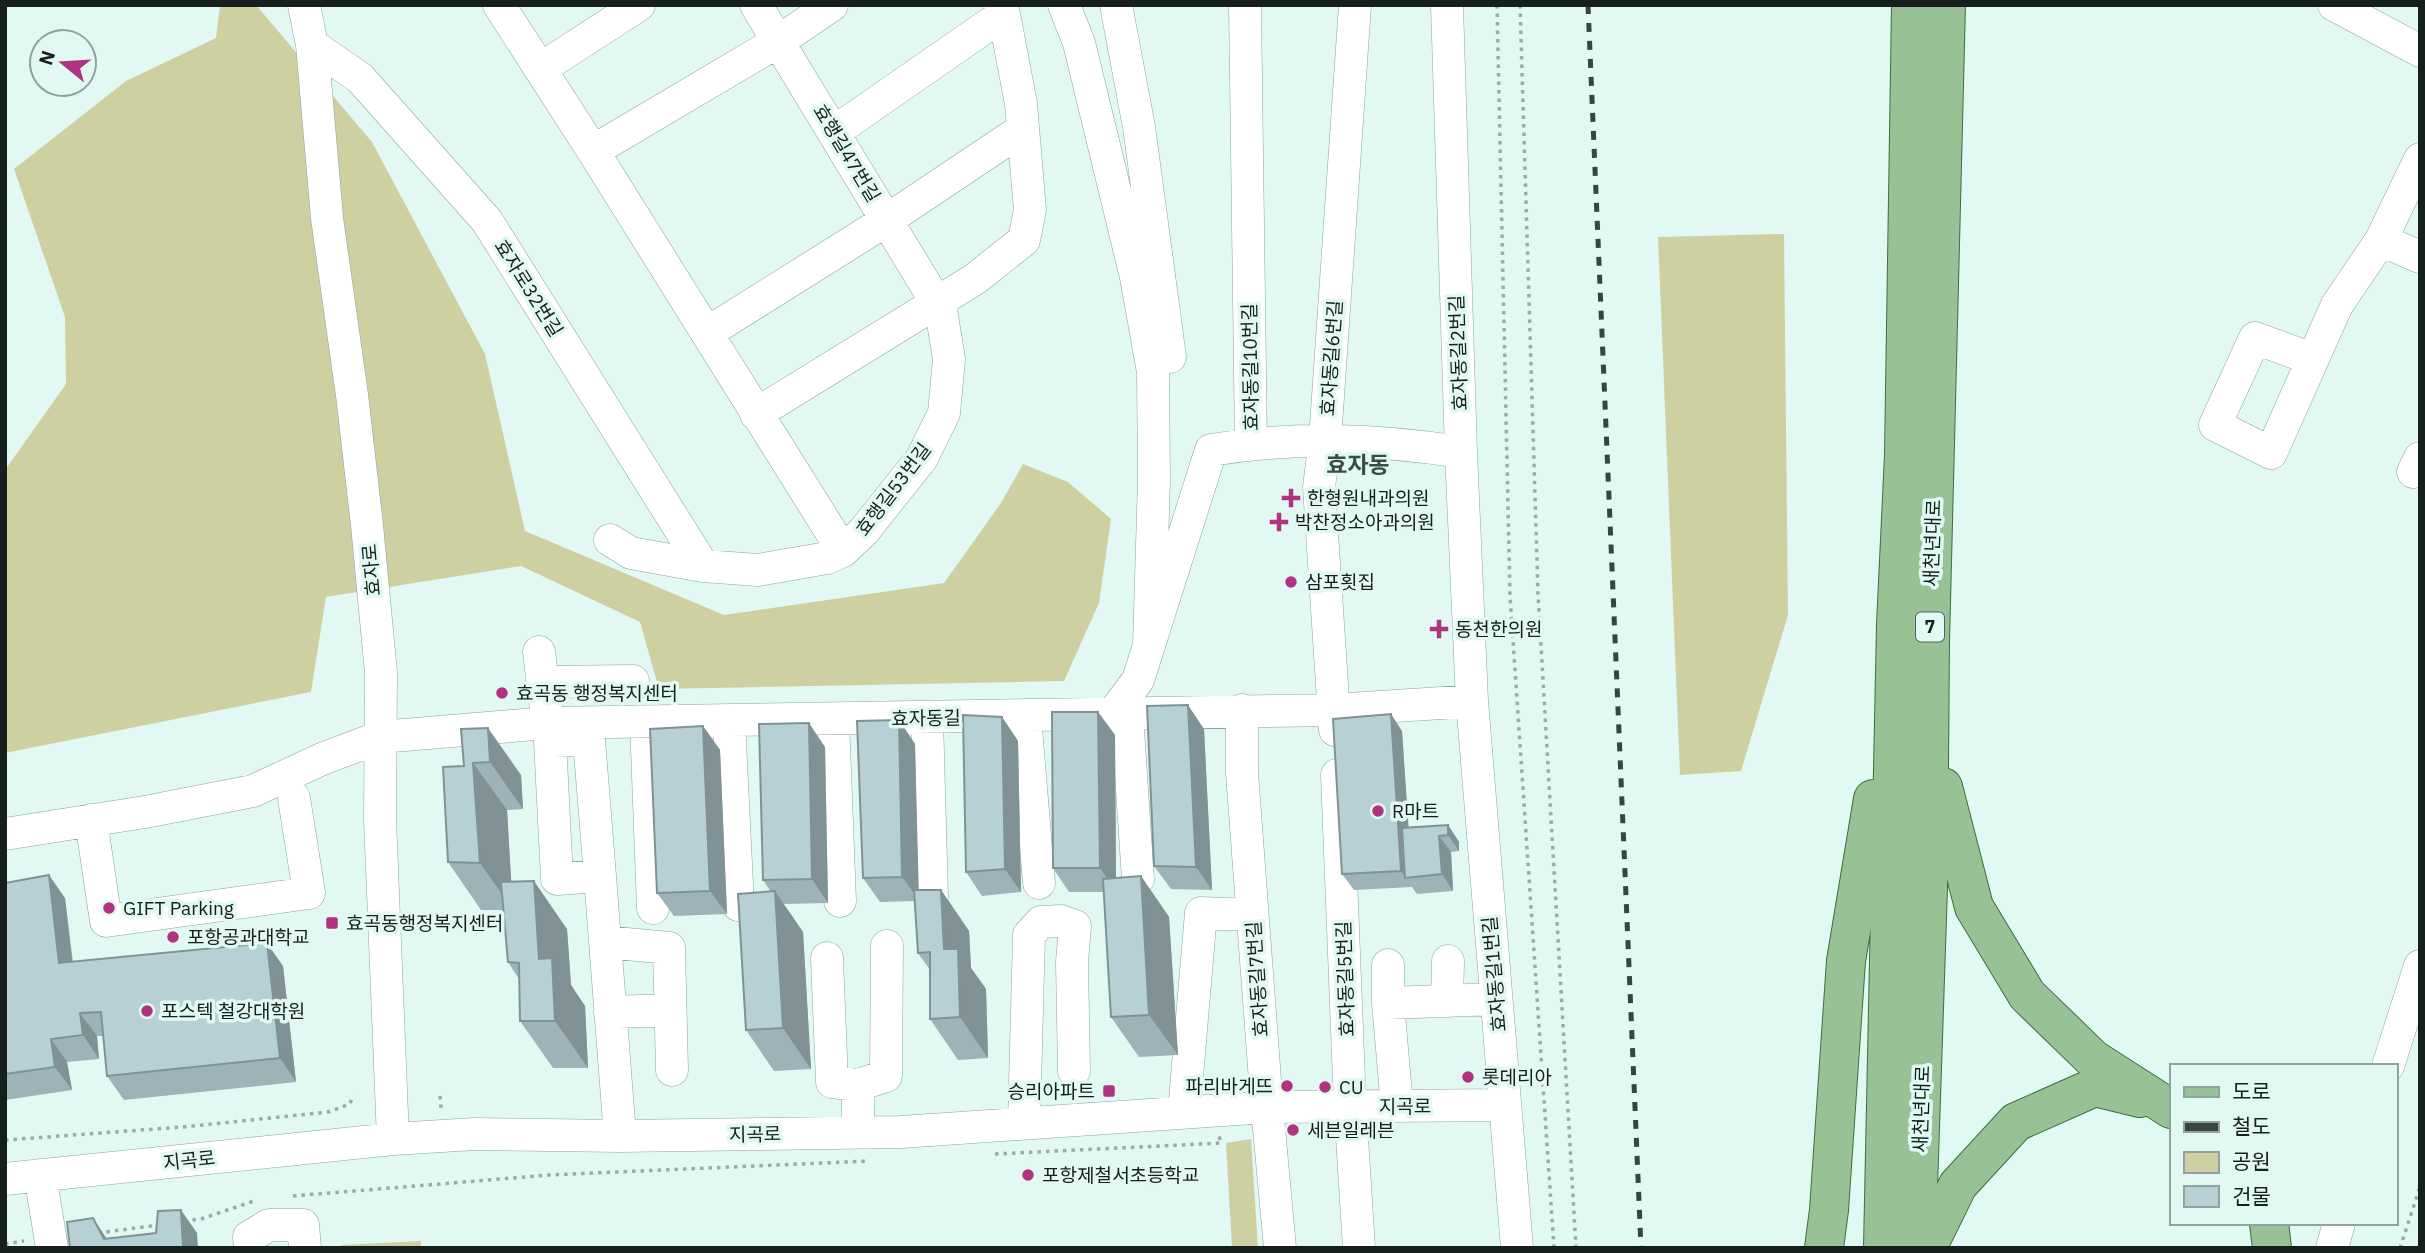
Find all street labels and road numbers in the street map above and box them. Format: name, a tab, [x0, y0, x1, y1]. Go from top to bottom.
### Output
street label: 효행길47번길	[808, 100, 886, 206]
street label: 효자로32번길	[490, 235, 568, 341]
street label: 효자동길2번길	[1444, 294, 1472, 412]
street label: 효자동길6번길	[1315, 299, 1347, 417]
street label: 효자동길10번길	[1237, 303, 1263, 431]
street label: 효행길53번길	[850, 438, 936, 540]
street label: 새천년대로	[1918, 499, 1946, 587]
street label: 효자로	[357, 543, 385, 597]
road number: 7	[1916, 612, 1944, 642]
street label: 효자동길	[891, 705, 961, 731]
street label: 효자동길1번길	[1477, 915, 1511, 1033]
street label: 효자동길7번길	[1241, 920, 1273, 1038]
street label: 효자동길5번길	[1331, 920, 1359, 1038]
street label: 새천년대로	[1907, 1065, 1935, 1153]
street label: 지곡로	[1379, 1094, 1431, 1118]
street label: 지곡로	[729, 1122, 781, 1146]
street label: 지곡로	[162, 1145, 216, 1175]

